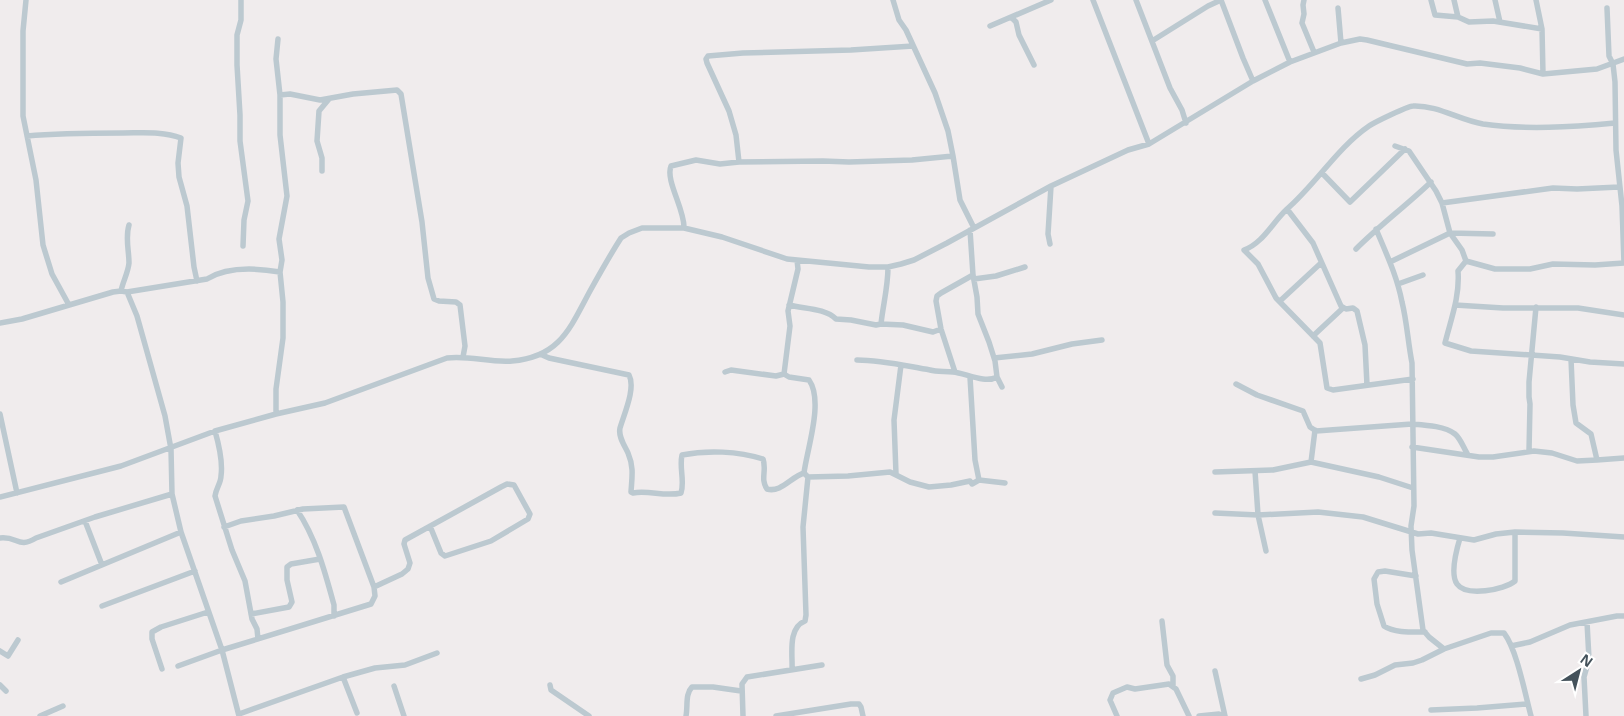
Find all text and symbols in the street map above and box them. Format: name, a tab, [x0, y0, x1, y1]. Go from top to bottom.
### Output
north arrow	[1554, 646, 1604, 696]
text: N	[1577, 649, 1597, 671]

